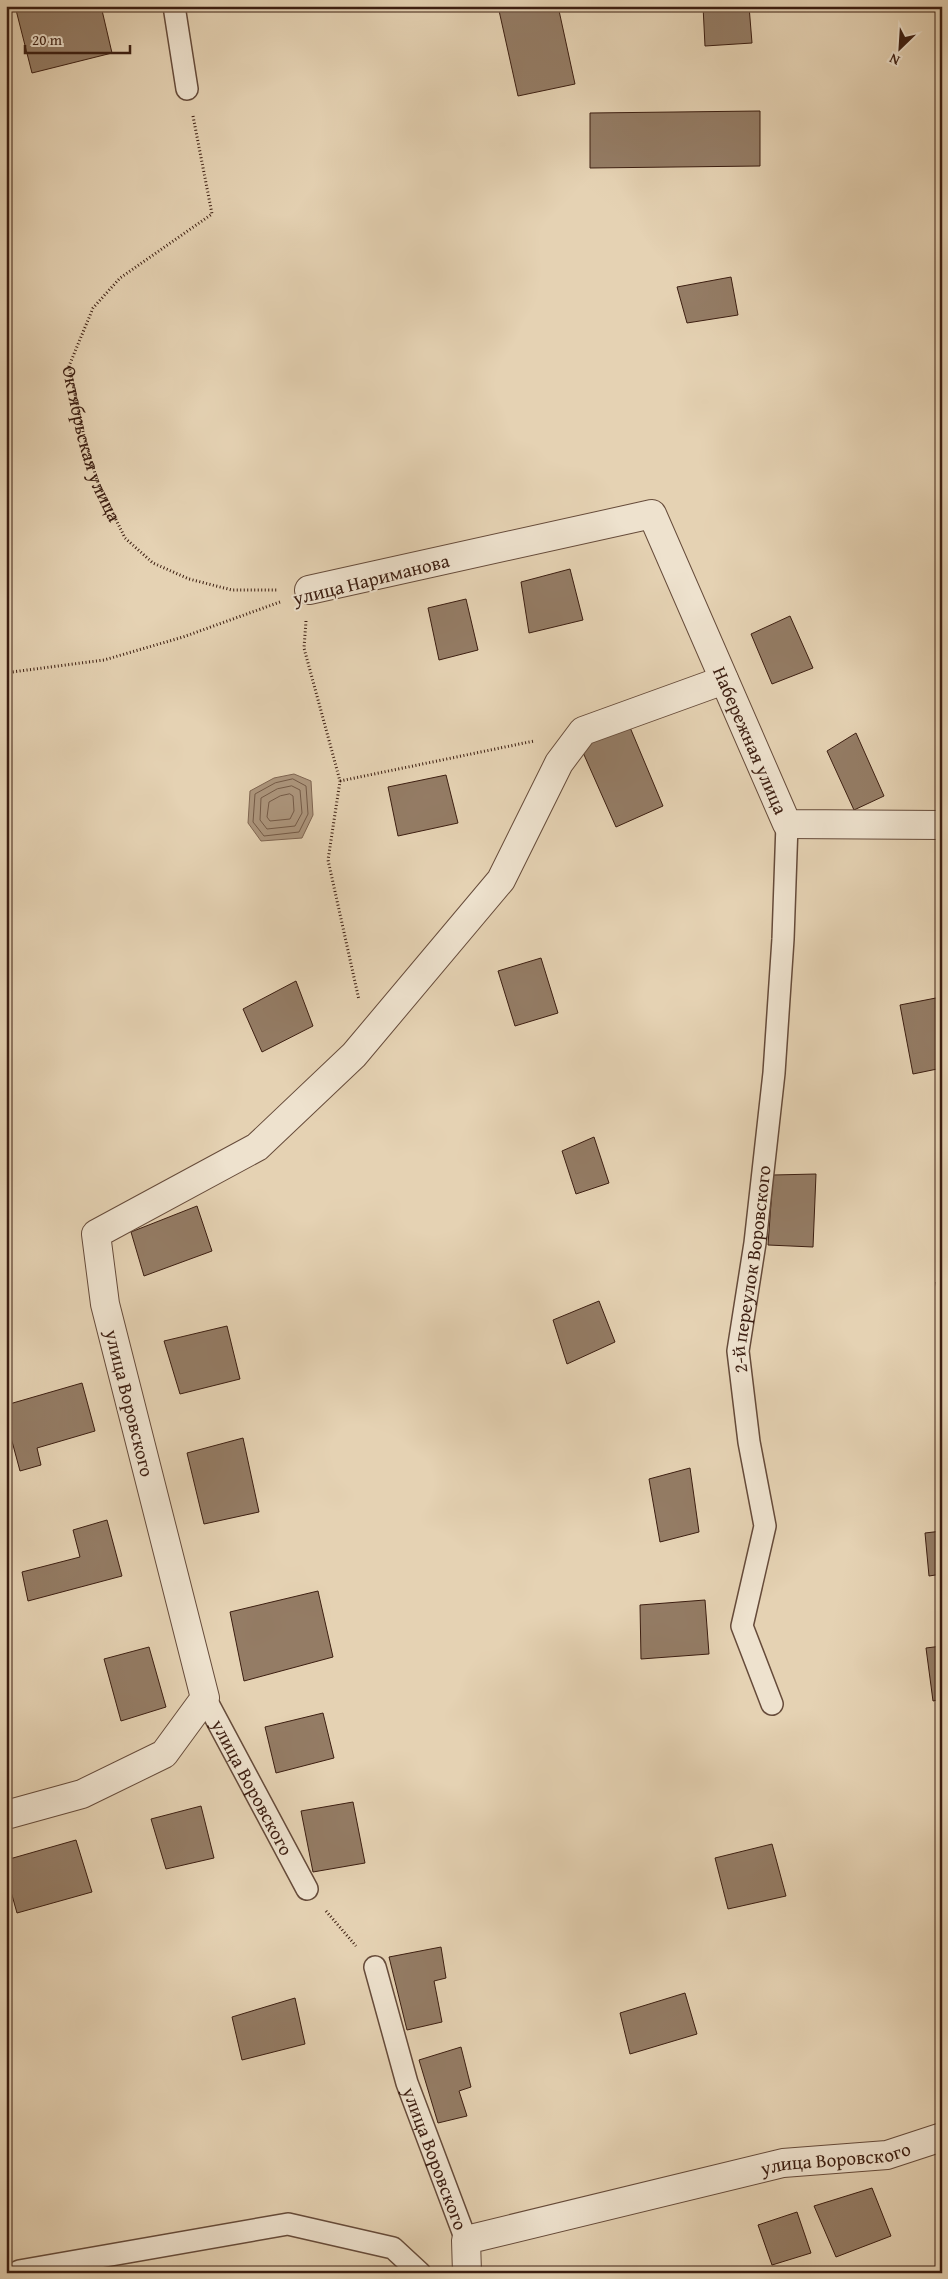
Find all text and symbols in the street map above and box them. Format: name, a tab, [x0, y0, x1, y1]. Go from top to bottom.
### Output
scale bar	[25, 22, 130, 54]
north arrow	[876, 22, 926, 72]
text: 20 m	[32, 29, 63, 50]
text: N	[885, 48, 903, 71]
street label: Октябрьская улица	[55, 363, 129, 526]
street label: улица Нариманова	[289, 546, 452, 612]
street label: Набережная улица	[706, 662, 795, 818]
street label: 2-й переулок Воровского	[724, 1164, 778, 1375]
street label: улица Воровского	[98, 1325, 162, 1480]
street label: улица Воровского	[204, 1713, 301, 1860]
street label: улица Воровского	[395, 2082, 475, 2234]
street label: улица Воровского	[757, 2134, 914, 2182]

